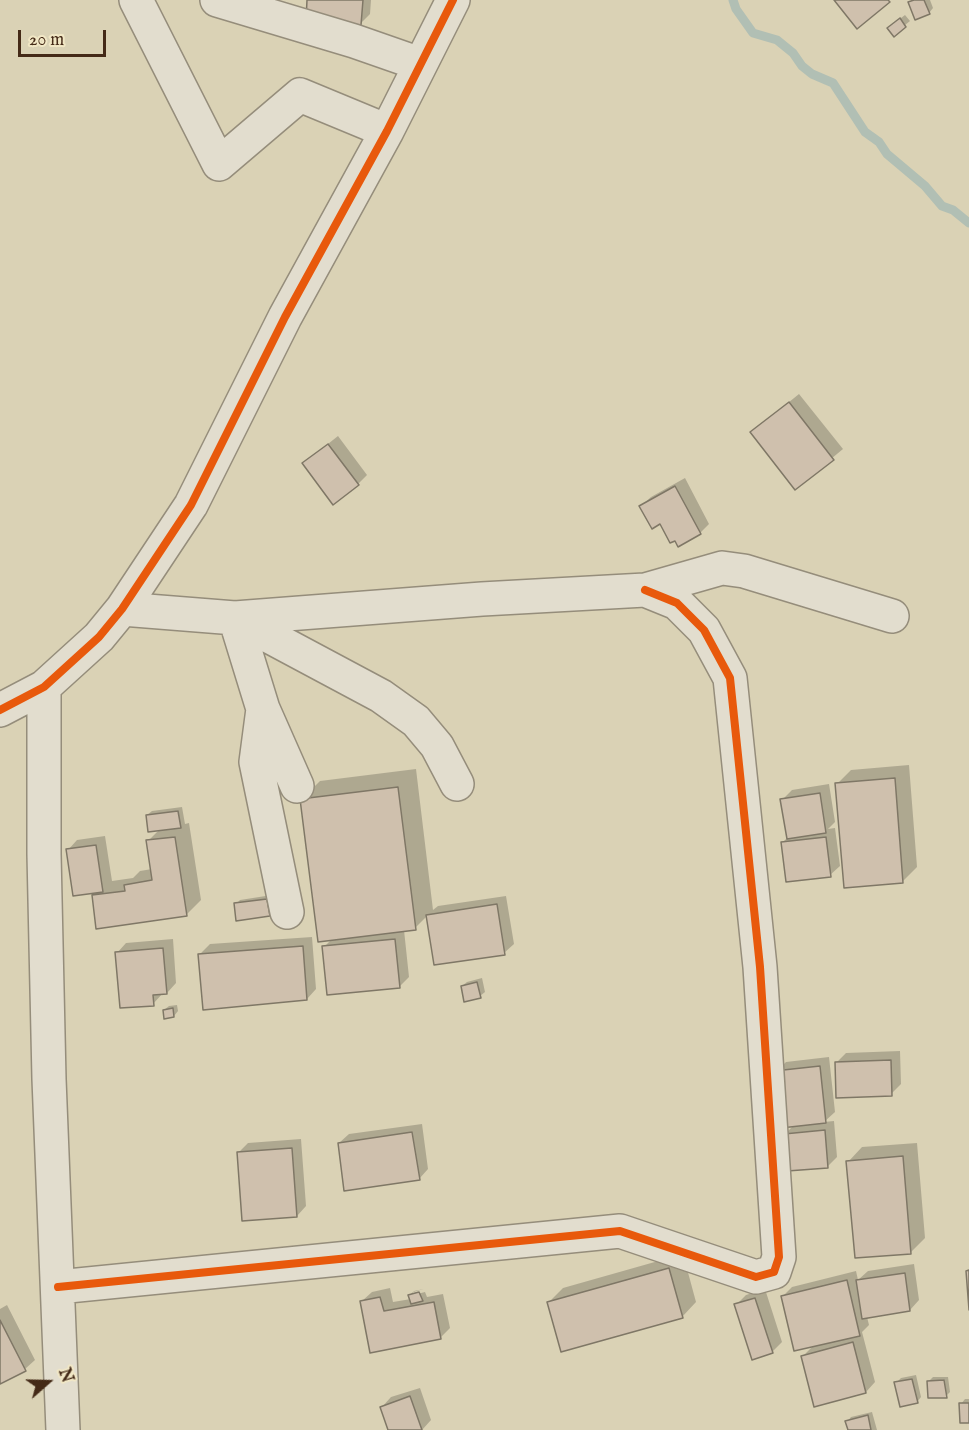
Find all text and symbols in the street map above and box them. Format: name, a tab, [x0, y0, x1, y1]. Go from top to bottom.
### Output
scale bar	[21, 18, 110, 56]
text: 20 m	[29, 29, 64, 52]
north arrow	[18, 1352, 78, 1412]
text: N	[53, 1366, 77, 1386]

